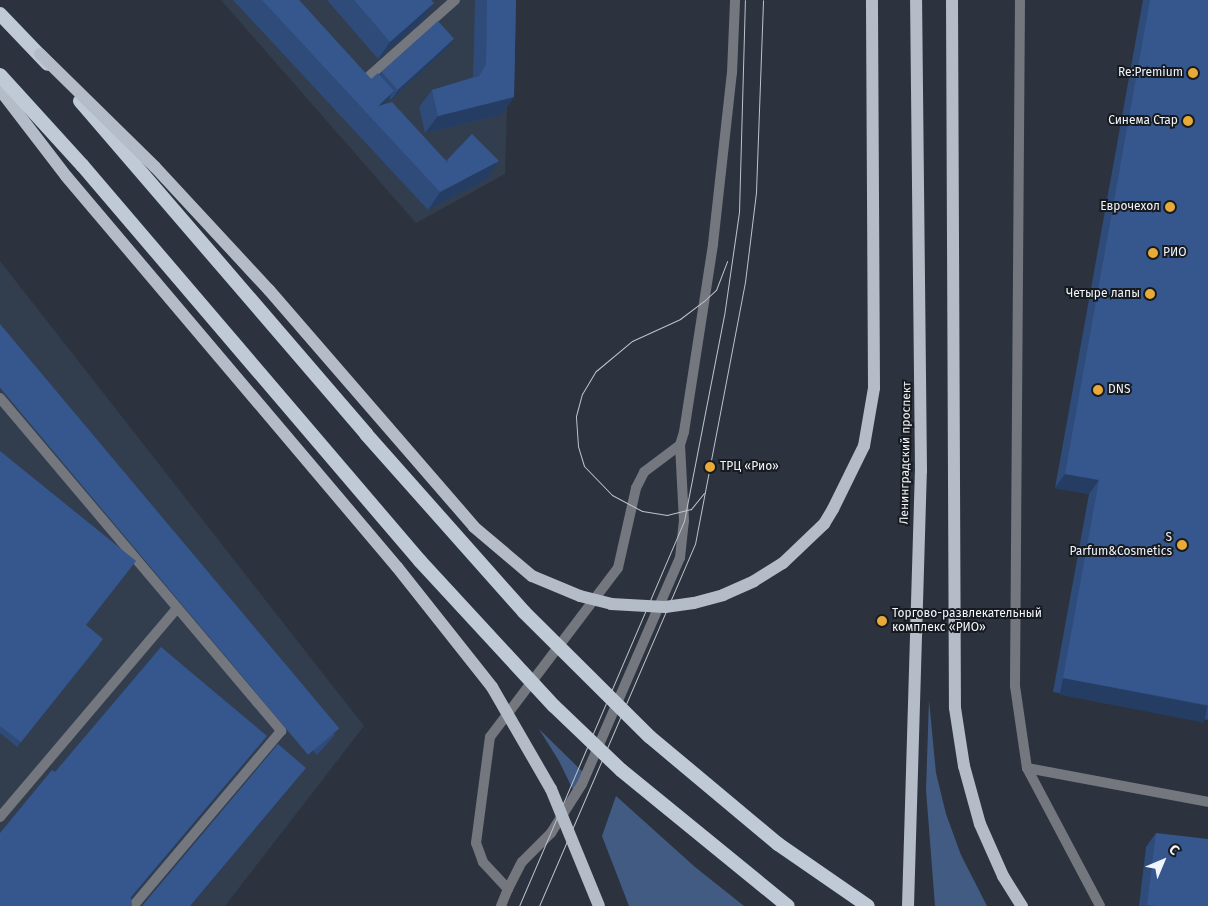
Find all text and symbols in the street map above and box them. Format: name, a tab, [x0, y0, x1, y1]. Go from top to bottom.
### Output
place label: Re:Premium	[1118, 66, 1183, 80]
marker: Re:Premium	[1187, 67, 1199, 79]
place label: Синема Стар	[1108, 114, 1178, 128]
marker: Синема Стар	[1182, 115, 1194, 127]
place label: Еврочехол	[1100, 200, 1160, 214]
marker: Еврочехол	[1164, 201, 1176, 213]
place label: РИО	[1163, 246, 1186, 260]
marker: РИО	[1147, 247, 1159, 259]
place label: Четыре лапы	[1066, 287, 1140, 301]
marker: Четыре лапы	[1144, 288, 1156, 300]
street label: Ленинградский проспект	[898, 381, 914, 525]
place label: DNS	[1108, 383, 1130, 397]
marker: DNS	[1092, 384, 1104, 396]
place label: ТРЦ «Рио»	[720, 460, 779, 474]
marker: ТРЦ «Рио»	[704, 461, 716, 473]
place label: S Parfum&Cosmetics	[1070, 531, 1172, 559]
marker: S Parfum&Cosmetics	[1176, 539, 1188, 551]
place label: Торгово-развлекательный комплекс «РИО»	[892, 607, 1042, 635]
marker: Торгово-развлекательный комплекс «РИО»	[876, 615, 888, 627]
north arrow	[1138, 836, 1188, 886]
text: С	[1165, 841, 1183, 859]

